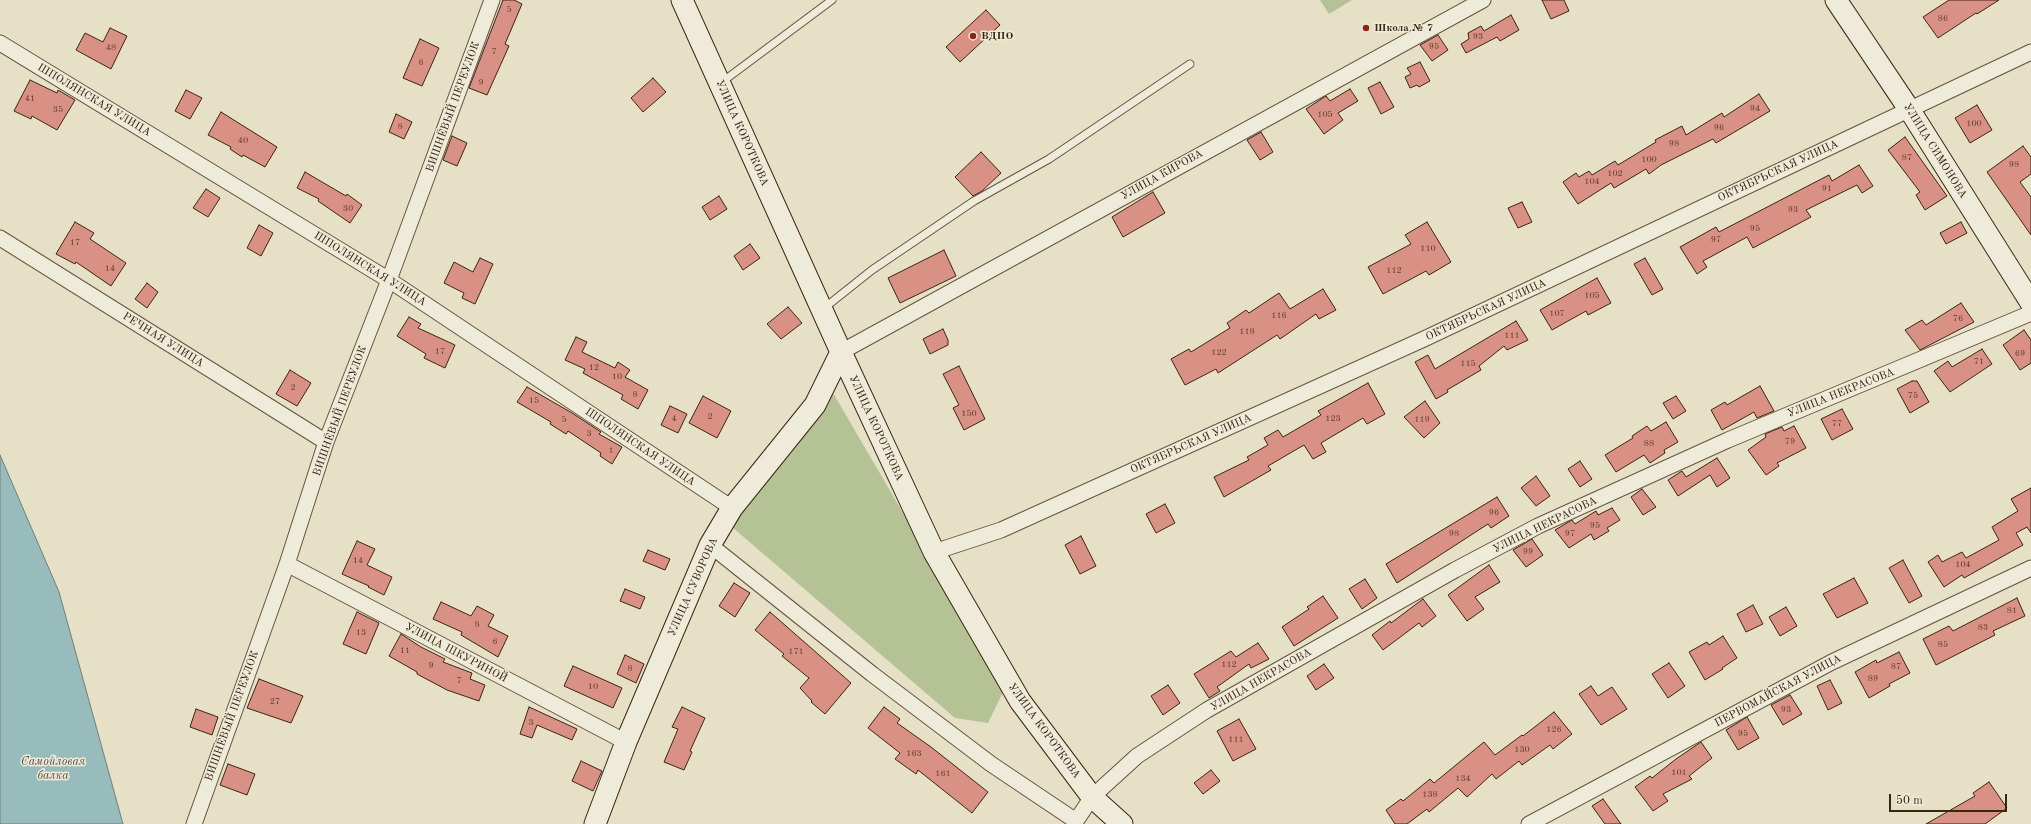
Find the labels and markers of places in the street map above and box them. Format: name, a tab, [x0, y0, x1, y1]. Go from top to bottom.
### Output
place label: Школа № 7	[1374, 21, 1433, 35]
marker: Школа № 7	[1361, 23, 1371, 33]
place label: ВДПО	[981, 29, 1013, 43]
marker: ВДПО	[968, 31, 978, 41]

